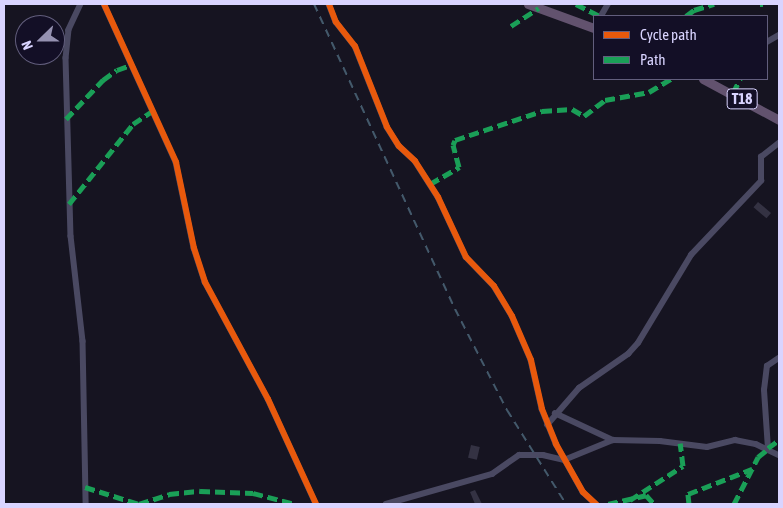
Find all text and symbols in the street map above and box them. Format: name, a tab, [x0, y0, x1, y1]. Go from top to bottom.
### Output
north arrow	[15, 15, 65, 65]
legend	[593, 15, 768, 80]
text: Cycle path	[640, 26, 697, 43]
text: N	[18, 38, 36, 52]
text: Path	[640, 51, 666, 68]
road number: T18	[726, 86, 758, 112]

